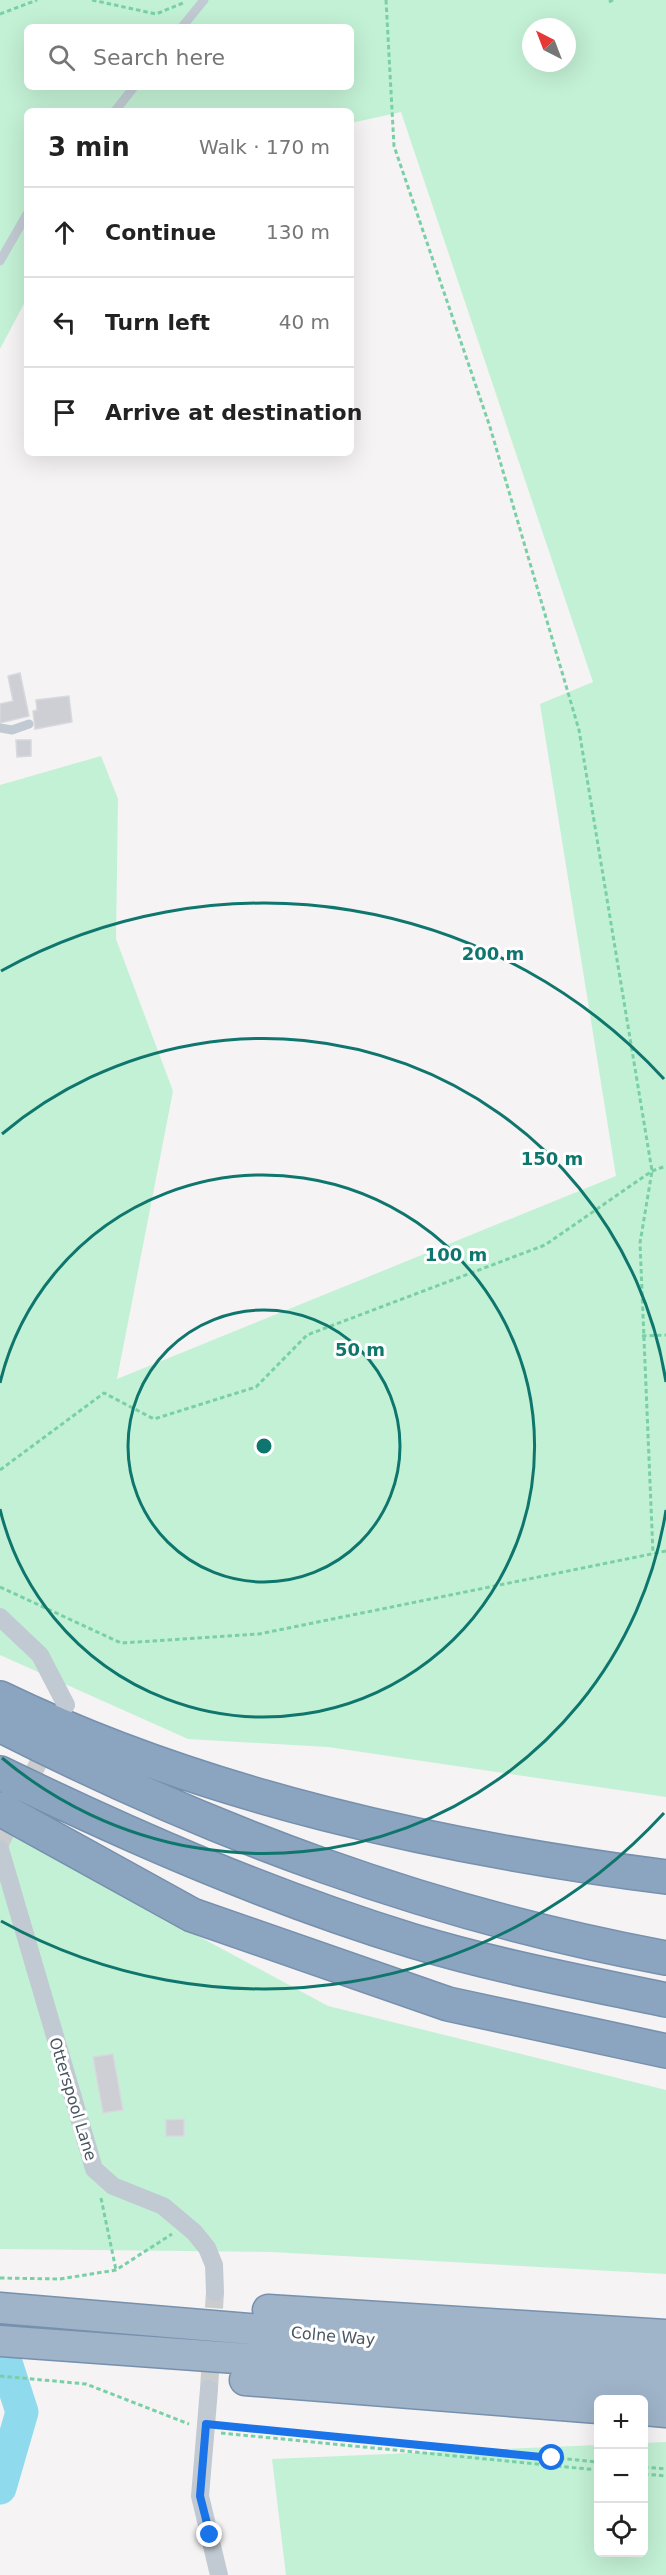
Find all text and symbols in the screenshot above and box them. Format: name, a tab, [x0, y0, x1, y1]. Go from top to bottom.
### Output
north arrow	[522, 18, 576, 72]
search box	[24, 24, 354, 90]
icon: search	[45, 41, 78, 74]
text: Search here	[93, 45, 225, 70]
text: 3 min	[48, 132, 130, 162]
text: Walk · 170 m	[199, 135, 330, 159]
icon: ahead	[48, 216, 81, 249]
text: Continue	[105, 220, 216, 245]
text: 130 m	[266, 220, 330, 244]
icon: left	[48, 306, 81, 339]
text: Turn left	[105, 310, 210, 335]
text: 40 m	[279, 310, 330, 334]
icon: arrive	[48, 396, 81, 429]
text: Arrive at destination	[105, 400, 362, 425]
text: 200 m	[462, 943, 524, 964]
text: 150 m	[521, 1148, 583, 1169]
text: 100 m	[425, 1244, 487, 1265]
text: 50 m	[335, 1339, 385, 1360]
centre of rings	[254, 1436, 274, 1456]
street label: Otterspool Lane	[45, 2035, 101, 2163]
street label: Colne Way	[290, 2323, 376, 2349]
map controls	[594, 2395, 648, 2557]
button: +	[594, 2395, 648, 2449]
route start	[538, 2444, 564, 2470]
button: −	[594, 2449, 648, 2503]
button: locate	[594, 2503, 648, 2557]
route end	[196, 2521, 222, 2547]

